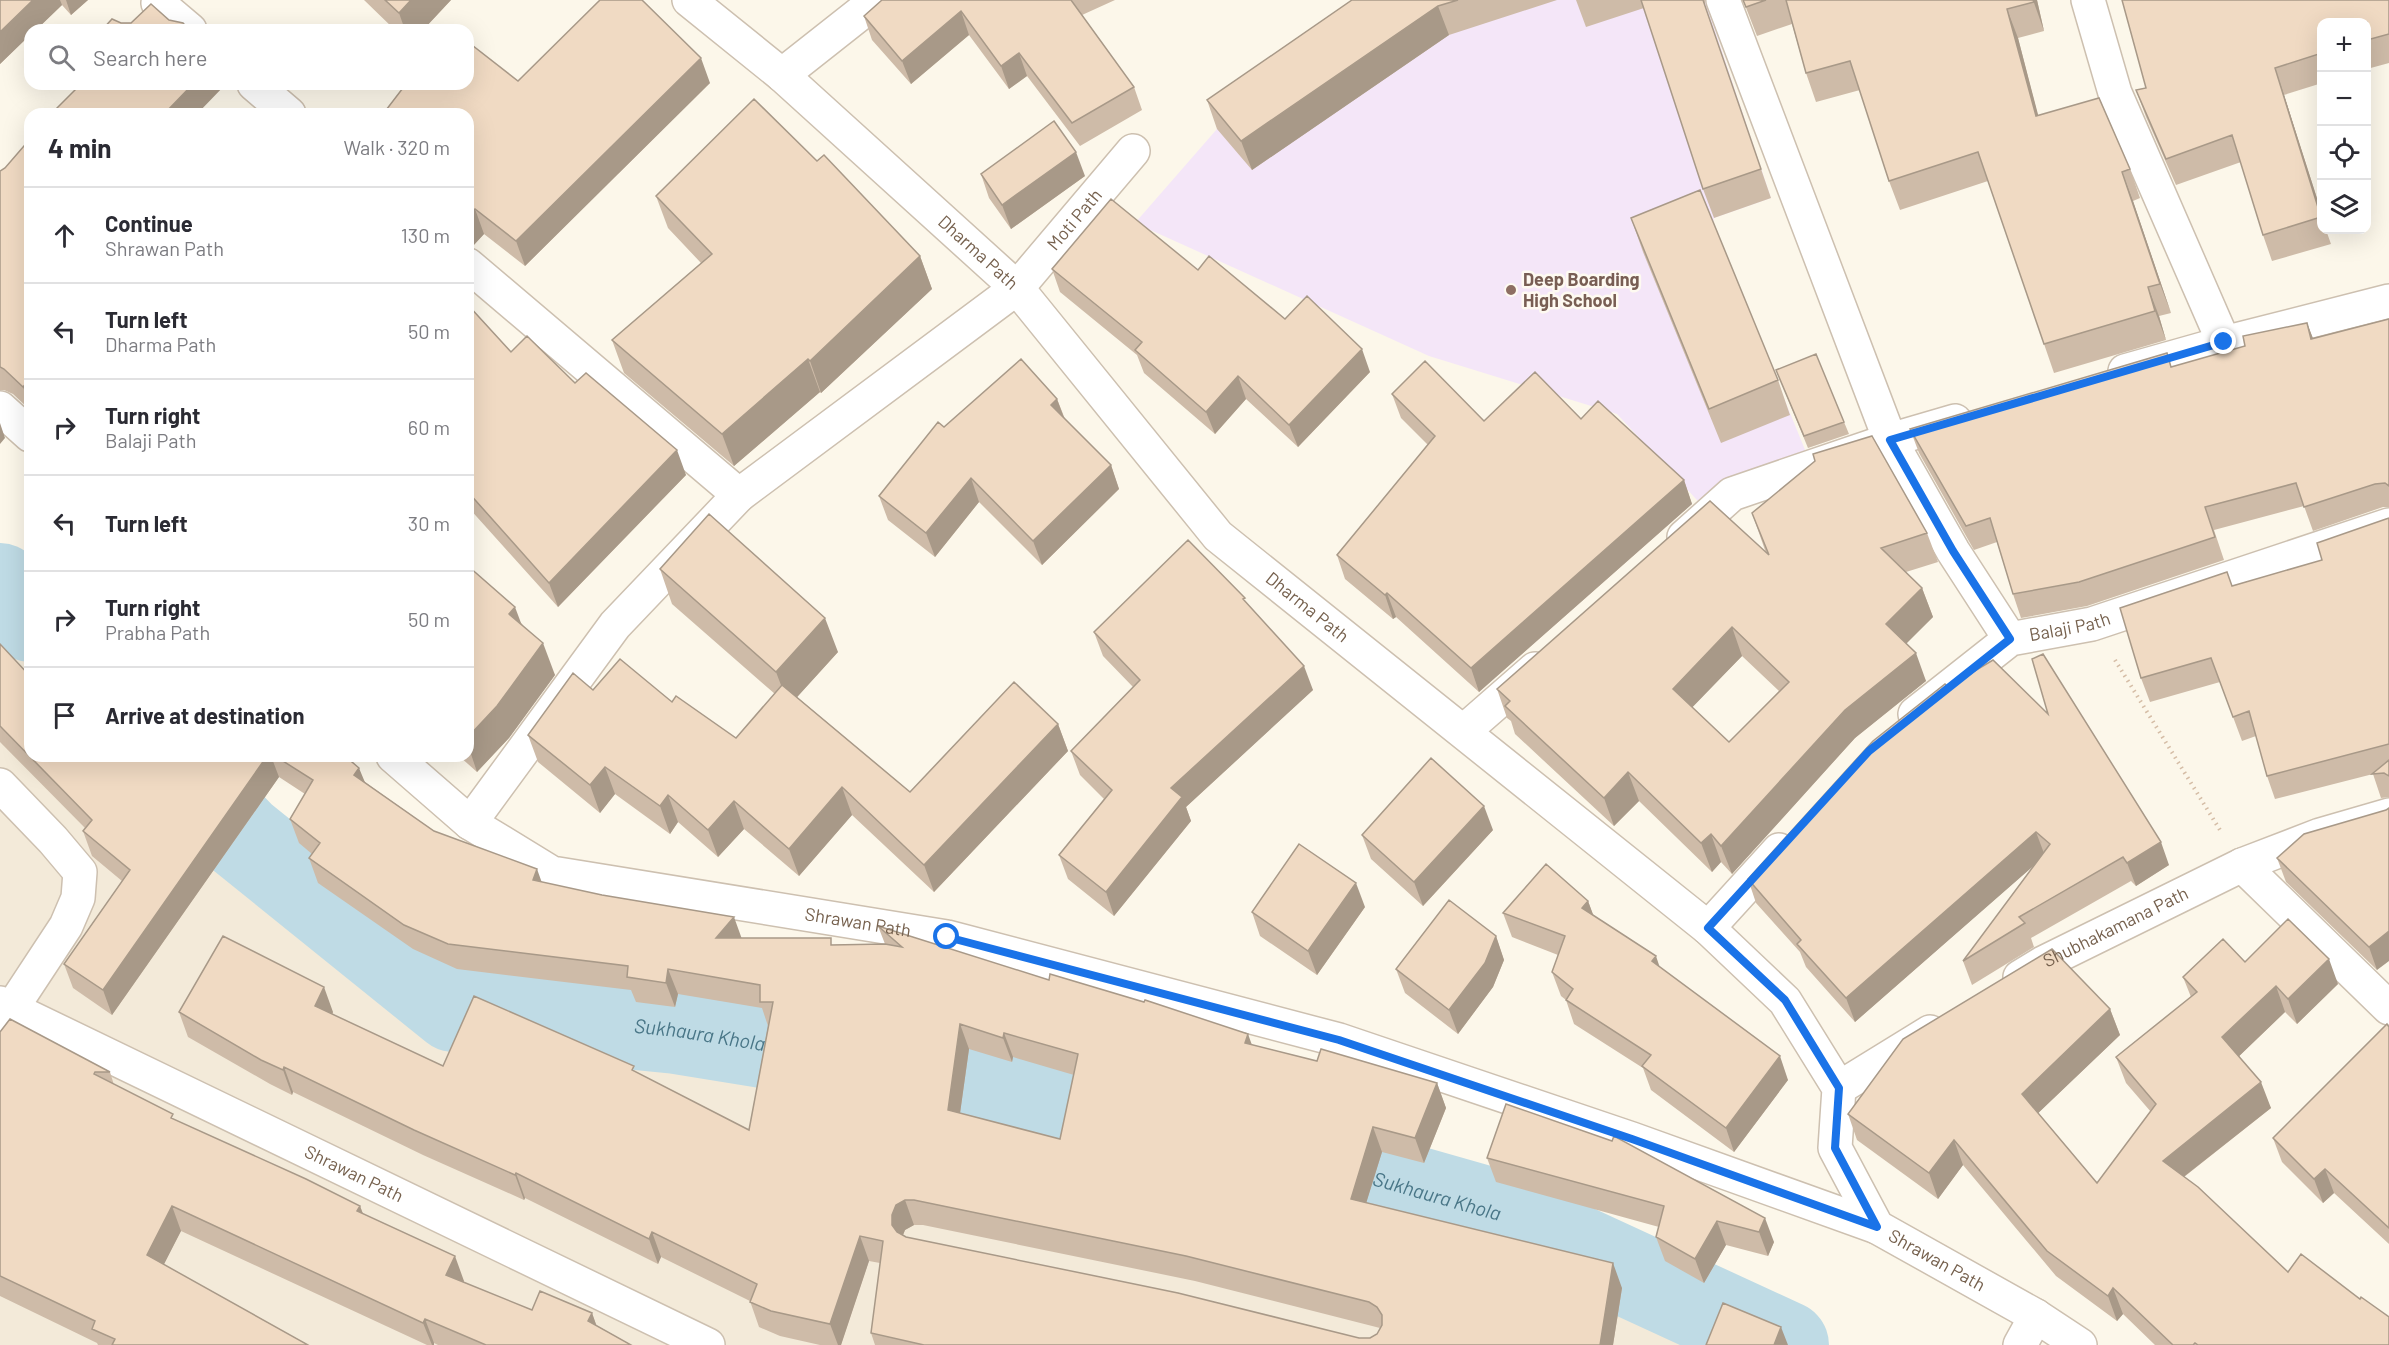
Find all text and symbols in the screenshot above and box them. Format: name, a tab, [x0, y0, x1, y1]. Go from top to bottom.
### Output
map controls	[2317, 18, 2371, 234]
button: +	[2317, 18, 2371, 72]
search box	[24, 24, 474, 90]
icon: search	[45, 41, 78, 74]
text: Search here	[93, 44, 207, 70]
button: −	[2317, 72, 2371, 126]
button: locate	[2317, 126, 2371, 180]
text: 4 min	[48, 132, 112, 163]
text: Walk · 320 m	[343, 135, 450, 159]
button: layers	[2317, 180, 2371, 234]
street label: Moti Path	[1042, 184, 1106, 254]
text: Continue	[105, 210, 193, 236]
street label: Dharma Path	[934, 210, 1023, 294]
icon: ahead	[48, 219, 81, 252]
text: 130 m	[401, 223, 450, 247]
text: Shrawan Path	[105, 236, 224, 260]
place label: Deep Boarding High School	[1523, 268, 1640, 311]
marker: Deep Boarding High School	[1504, 283, 1518, 297]
text: Turn left	[105, 306, 188, 332]
icon: left	[48, 315, 81, 348]
text: 50 m	[408, 319, 450, 343]
route end	[2210, 328, 2236, 354]
text: Dharma Path	[105, 332, 216, 356]
text: Turn right	[105, 402, 200, 428]
icon: right	[48, 411, 81, 444]
text: 60 m	[408, 415, 450, 439]
text: Balaji Path	[105, 428, 196, 452]
icon: left	[48, 507, 81, 540]
text: Turn left	[105, 510, 188, 536]
text: 30 m	[408, 511, 450, 535]
street label: Dharma Path	[1262, 567, 1354, 646]
text: Turn right	[105, 594, 200, 620]
icon: right	[48, 603, 81, 636]
text: 50 m	[408, 607, 450, 631]
street label: Balaji Path	[2027, 607, 2113, 645]
text: Prabha Path	[105, 620, 210, 644]
icon: arrive	[48, 699, 81, 732]
text: Arrive at destination	[105, 702, 304, 728]
street label: Shubhakamana Path	[2039, 881, 2192, 971]
street label: Shrawan Path	[803, 902, 913, 941]
route start	[933, 923, 959, 949]
water label: Sukhaura Khola	[633, 1013, 767, 1055]
street label: Shrawan Path	[301, 1140, 407, 1206]
water label: Sukhaura Khola	[1370, 1166, 1504, 1225]
street label: Shrawan Path	[1885, 1224, 1989, 1295]

